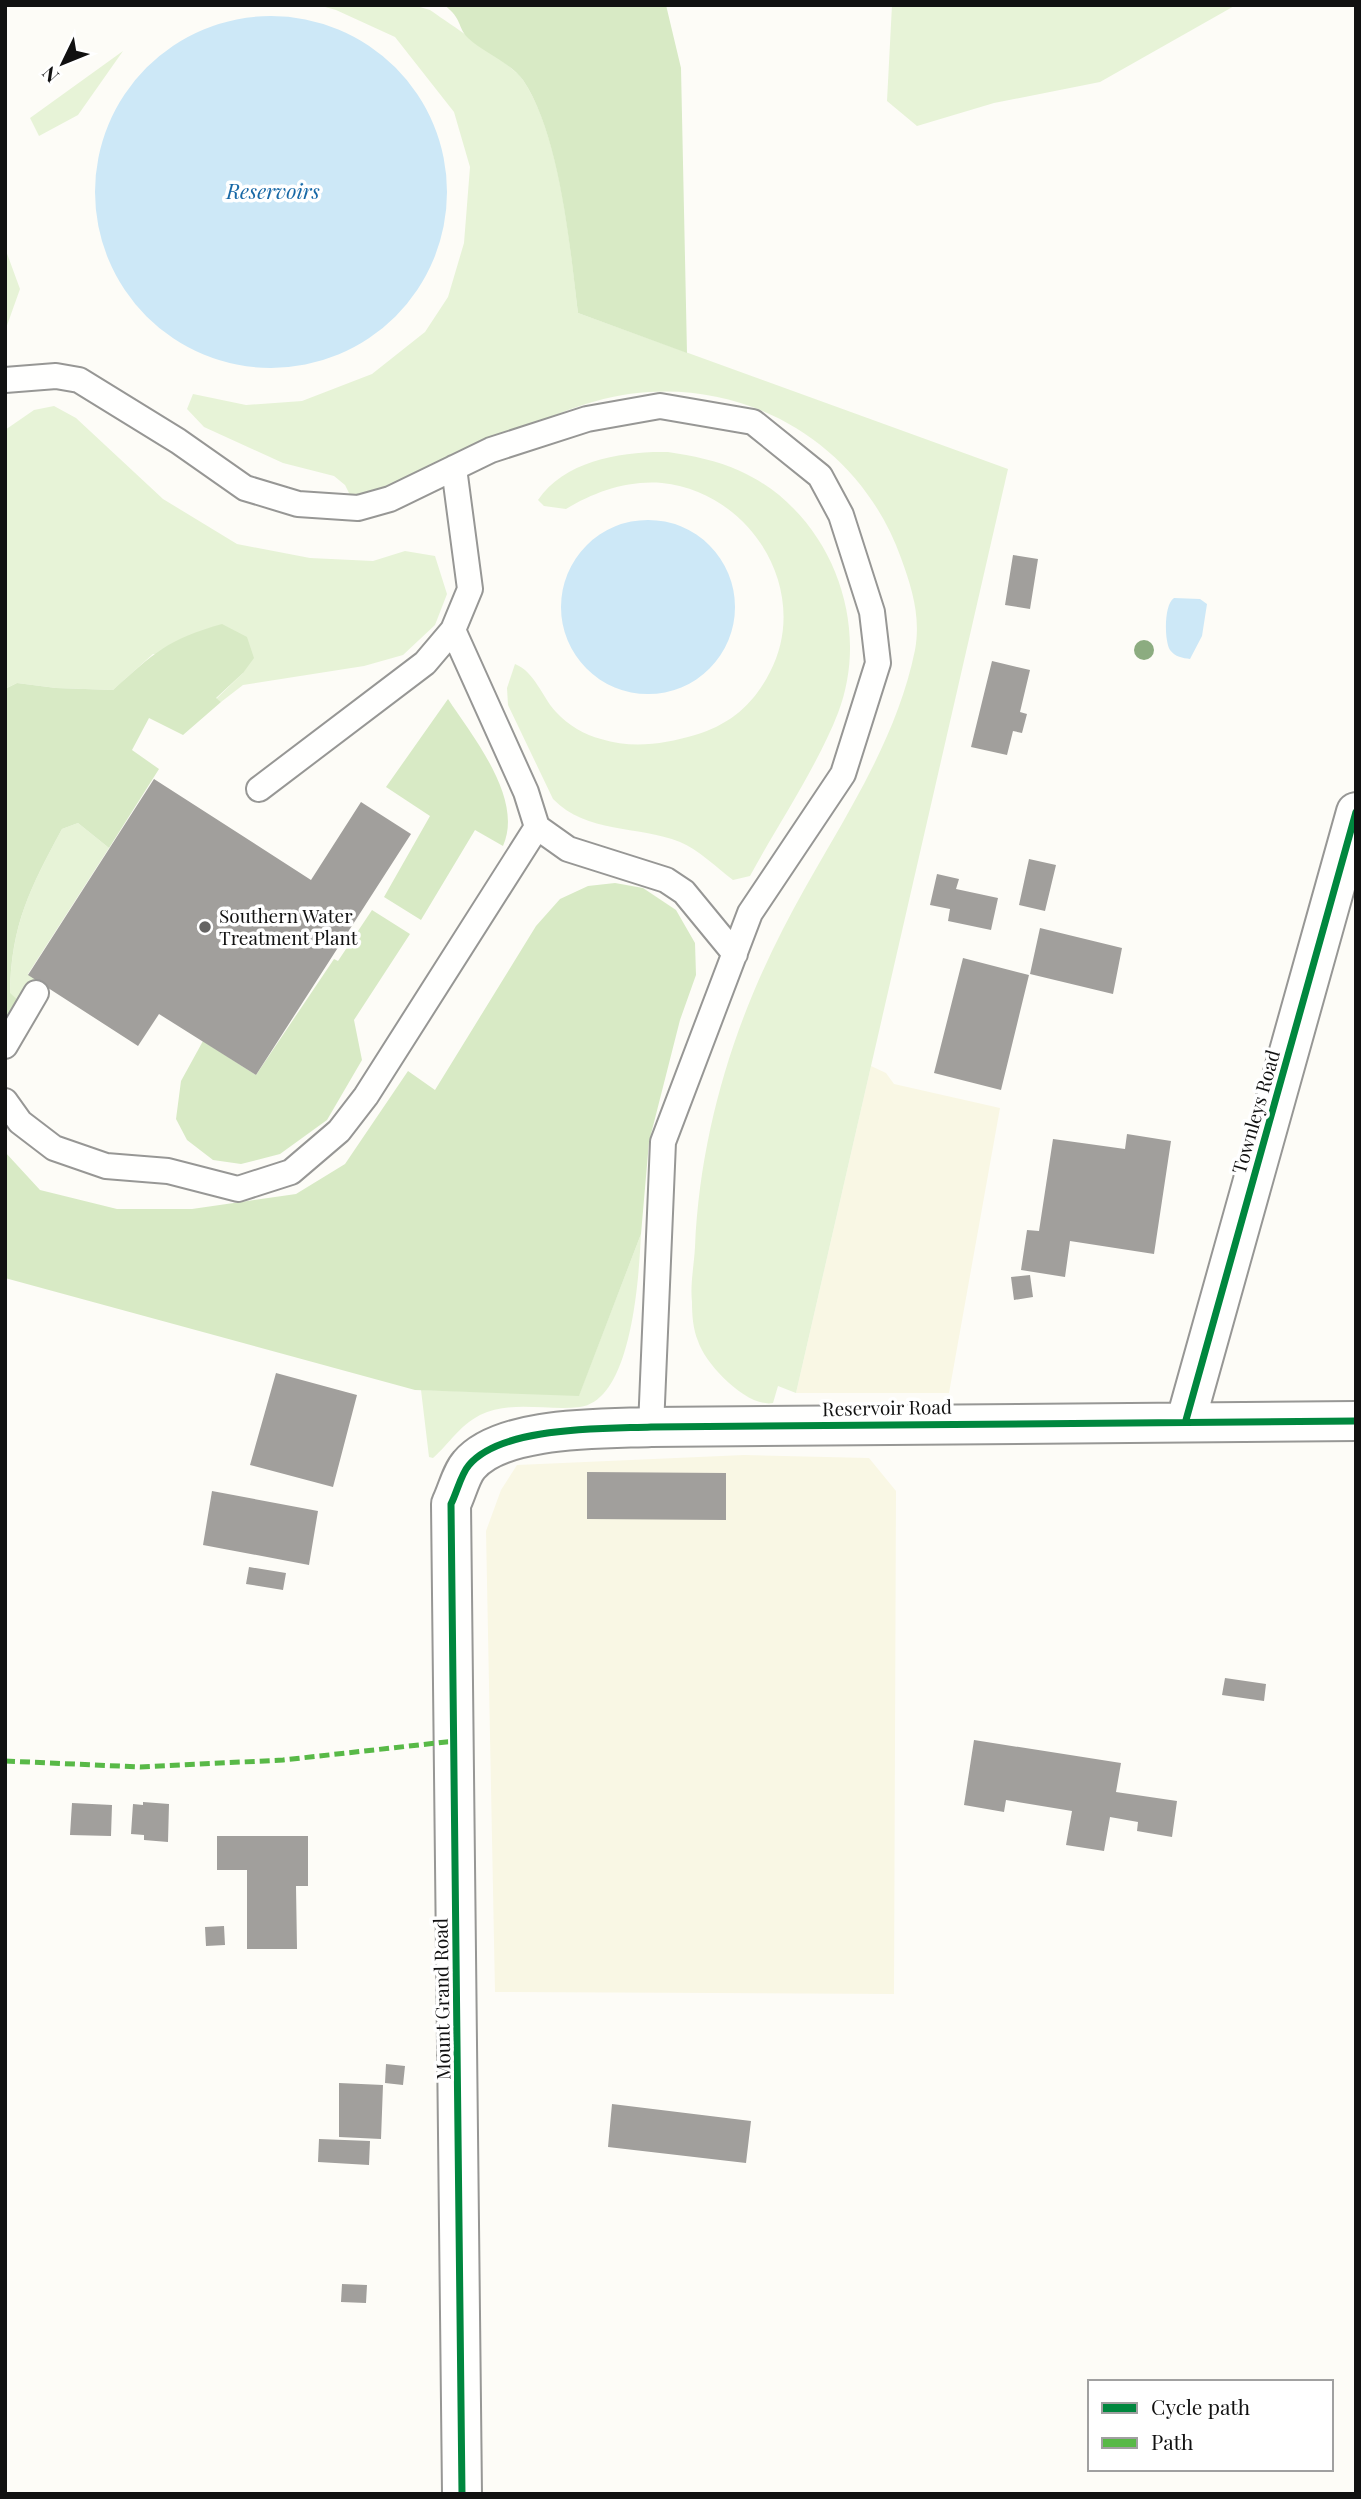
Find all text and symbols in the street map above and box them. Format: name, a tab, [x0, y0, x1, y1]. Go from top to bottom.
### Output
north arrow	[28, 28, 98, 98]
text: N	[35, 61, 64, 89]
water label: Reservoirs	[225, 176, 320, 204]
place label: Southern Water Treatment Plant	[219, 902, 358, 950]
marker: Southern Water Treatment Plant	[197, 919, 213, 935]
street label: Townleys Road	[1225, 1047, 1285, 1177]
street label: Reservoir Road	[822, 1393, 952, 1421]
street label: Mount Grand Road	[427, 1918, 455, 2080]
legend	[1088, 2380, 1333, 2471]
text: Cycle path	[1151, 2392, 1251, 2420]
text: Path	[1151, 2427, 1194, 2455]

